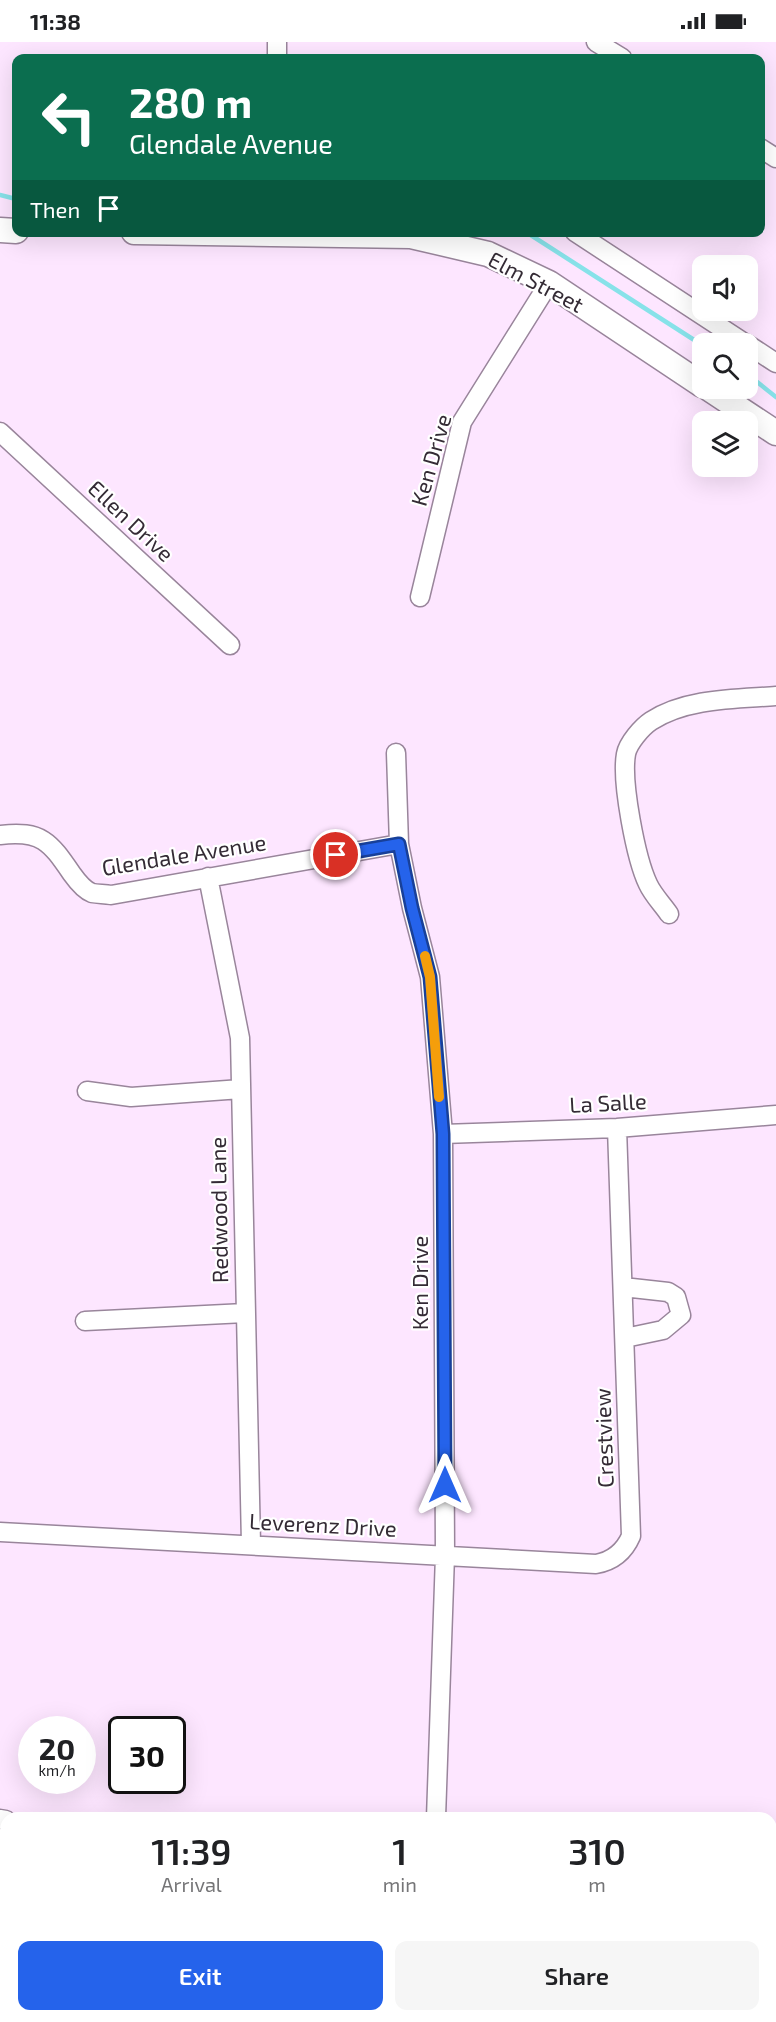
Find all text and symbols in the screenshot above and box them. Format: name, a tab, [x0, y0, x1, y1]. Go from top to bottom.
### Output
text: 11:38	[30, 8, 81, 34]
text: 280 m	[129, 76, 252, 126]
icon: left	[30, 78, 108, 156]
text: Glendale Avenue	[129, 127, 333, 159]
icon: arrive	[92, 192, 125, 225]
text: Then	[30, 196, 80, 222]
street label: Elm Street	[484, 245, 589, 317]
map controls	[692, 255, 758, 477]
button: sound	[692, 255, 758, 321]
button: search	[692, 333, 758, 399]
street label: Ken Drive	[405, 411, 456, 509]
button: layers	[692, 411, 758, 477]
street label: Ellen Drive	[84, 474, 180, 566]
street label: Glendale Avenue	[100, 828, 268, 880]
pin	[310, 829, 361, 880]
icon: arrive	[319, 838, 352, 871]
street label: La Salle	[569, 1087, 647, 1117]
street label: Redwood Lane	[204, 1137, 232, 1283]
street label: Ken Drive	[406, 1236, 432, 1330]
street label: Crestview	[588, 1388, 618, 1488]
position arrow	[413, 1453, 477, 1517]
street label: Leverenz Drive	[249, 1507, 398, 1541]
speed limit sign: 30	[108, 1716, 186, 1794]
text: 20	[39, 1730, 75, 1766]
text: km/h	[38, 1761, 76, 1779]
text: 11:39	[151, 1829, 231, 1872]
text: 1	[392, 1829, 407, 1872]
text: 310	[568, 1829, 626, 1872]
text: Arrival	[161, 1872, 222, 1896]
text: min	[383, 1872, 417, 1896]
text: m	[588, 1872, 606, 1896]
button: Exit	[18, 1941, 383, 2010]
button: Share	[395, 1941, 759, 2010]

